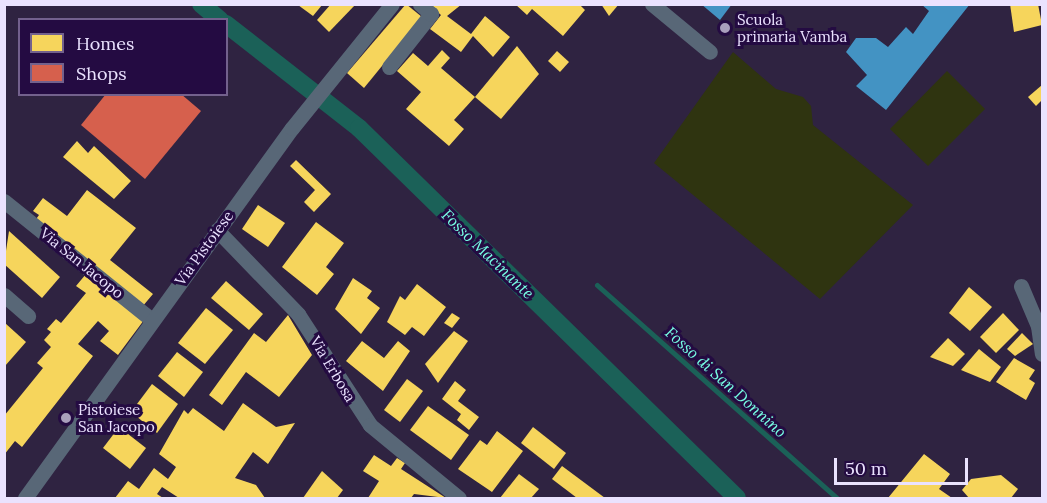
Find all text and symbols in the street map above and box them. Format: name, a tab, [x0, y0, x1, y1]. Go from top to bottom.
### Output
place label: Scuola primaria Vamba	[737, 10, 847, 45]
legend	[18, 18, 228, 96]
marker: Scuola primaria Vamba	[718, 21, 732, 35]
text: Homes	[76, 32, 134, 55]
text: Shops	[76, 62, 127, 85]
water label: Fosso Macinante	[438, 205, 538, 303]
street label: Via Pistoiese	[171, 207, 237, 289]
street label: Via San Jacopo	[37, 224, 127, 302]
water label: Fosso di San Donnino	[662, 323, 790, 441]
street label: Via Erbosa	[306, 333, 360, 405]
place label: Pistoiese San Jacopo	[78, 400, 155, 435]
marker: Pistoiese San Jacopo	[59, 411, 73, 425]
scale bar	[837, 446, 970, 484]
text: 50 m	[845, 457, 887, 480]

